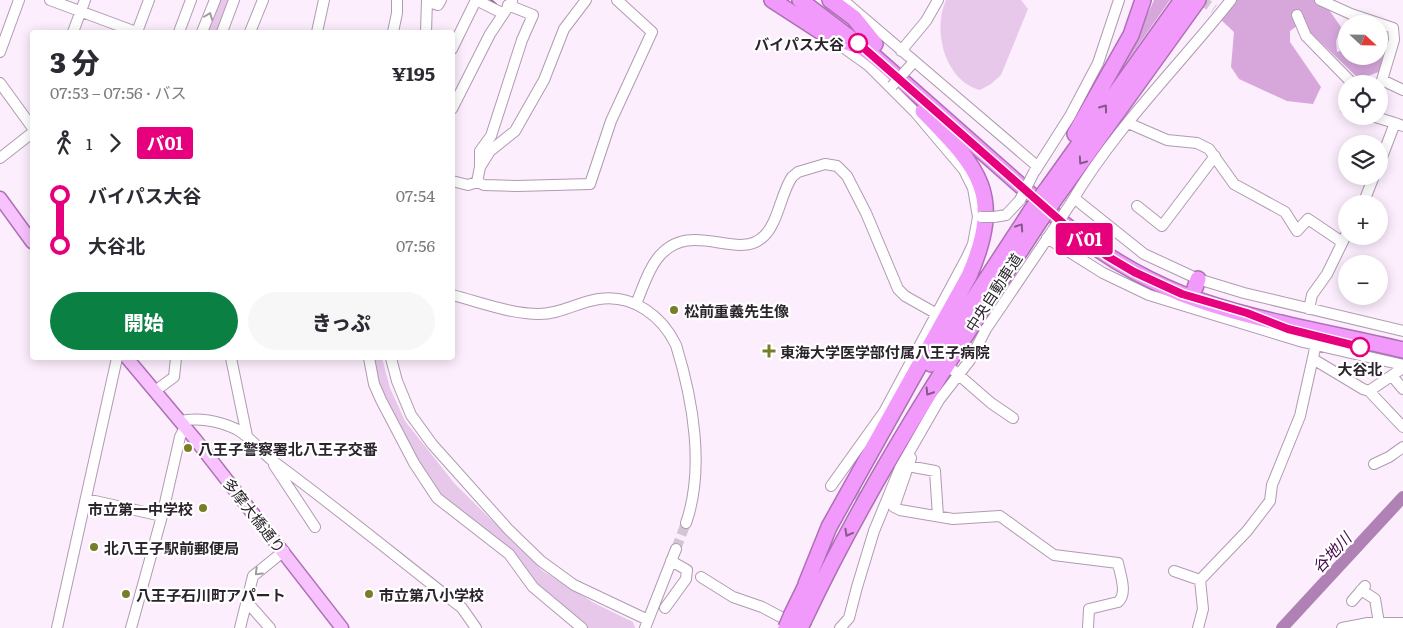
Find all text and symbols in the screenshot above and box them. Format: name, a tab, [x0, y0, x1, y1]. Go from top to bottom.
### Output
one-way arrow	[203, 12, 213, 21]
north arrow	[1338, 15, 1388, 65]
map controls	[1338, 15, 1388, 305]
place label: バイパス大谷	[754, 32, 844, 55]
marker: バイパス大谷	[848, 33, 868, 53]
text: 3 分	[50, 40, 99, 82]
text: ¥195	[392, 59, 435, 87]
button: locate	[1338, 75, 1388, 125]
text: 07:53 – 07:56 · バス	[50, 80, 186, 104]
one-way arrow	[1098, 104, 1107, 114]
icon: walk	[50, 129, 78, 157]
icon: forward	[101, 129, 129, 157]
text: バ01	[147, 129, 183, 156]
text: 1	[86, 131, 93, 155]
button: layers	[1338, 135, 1388, 185]
one-way arrow	[1079, 155, 1088, 164]
text: バイパス大谷	[88, 181, 202, 209]
text: 07:54	[396, 183, 435, 207]
button: +	[1338, 195, 1388, 245]
line badge: バ01	[1055, 223, 1113, 255]
one-way arrow	[1014, 224, 1023, 233]
text: バ01	[1066, 225, 1102, 252]
text: 大谷北	[88, 231, 145, 259]
text: 07:56	[396, 233, 435, 257]
street label: 中央自動車道	[959, 248, 1027, 336]
button: −	[1338, 255, 1388, 305]
button: 開始	[50, 292, 238, 350]
button: きっぷ	[248, 292, 435, 350]
place label: 松前重義先生像	[684, 299, 789, 322]
marker: 松前重義先生像	[668, 304, 680, 316]
marker: 大谷北	[1350, 337, 1370, 357]
place label: 東海大学医学部付属八王子病院	[780, 340, 990, 363]
marker: 東海大学医学部付属八王子病院	[762, 344, 776, 358]
place label: 大谷北	[1337, 357, 1383, 380]
one-way arrow	[926, 386, 935, 396]
place label: 八王子警察署北八王子交番	[198, 437, 378, 460]
marker: 八王子警察署北八王子交番	[182, 442, 194, 454]
street label: 多摩大橋通り	[218, 472, 292, 558]
place label: 市立第一中学校	[88, 497, 193, 520]
marker: 市立第一中学校	[197, 502, 209, 514]
water label: 谷地川	[1306, 525, 1358, 578]
one-way arrow	[844, 527, 854, 536]
place label: 北八王子駅前郵便局	[104, 536, 239, 559]
marker: 北八王子駅前郵便局	[88, 541, 100, 553]
one-way arrow	[255, 566, 264, 575]
place label: 八王子石川町アパート	[136, 583, 286, 606]
place label: 市立第八小学校	[379, 583, 484, 606]
marker: 八王子石川町アパート	[120, 588, 132, 600]
marker: 市立第八小学校	[363, 588, 375, 600]

